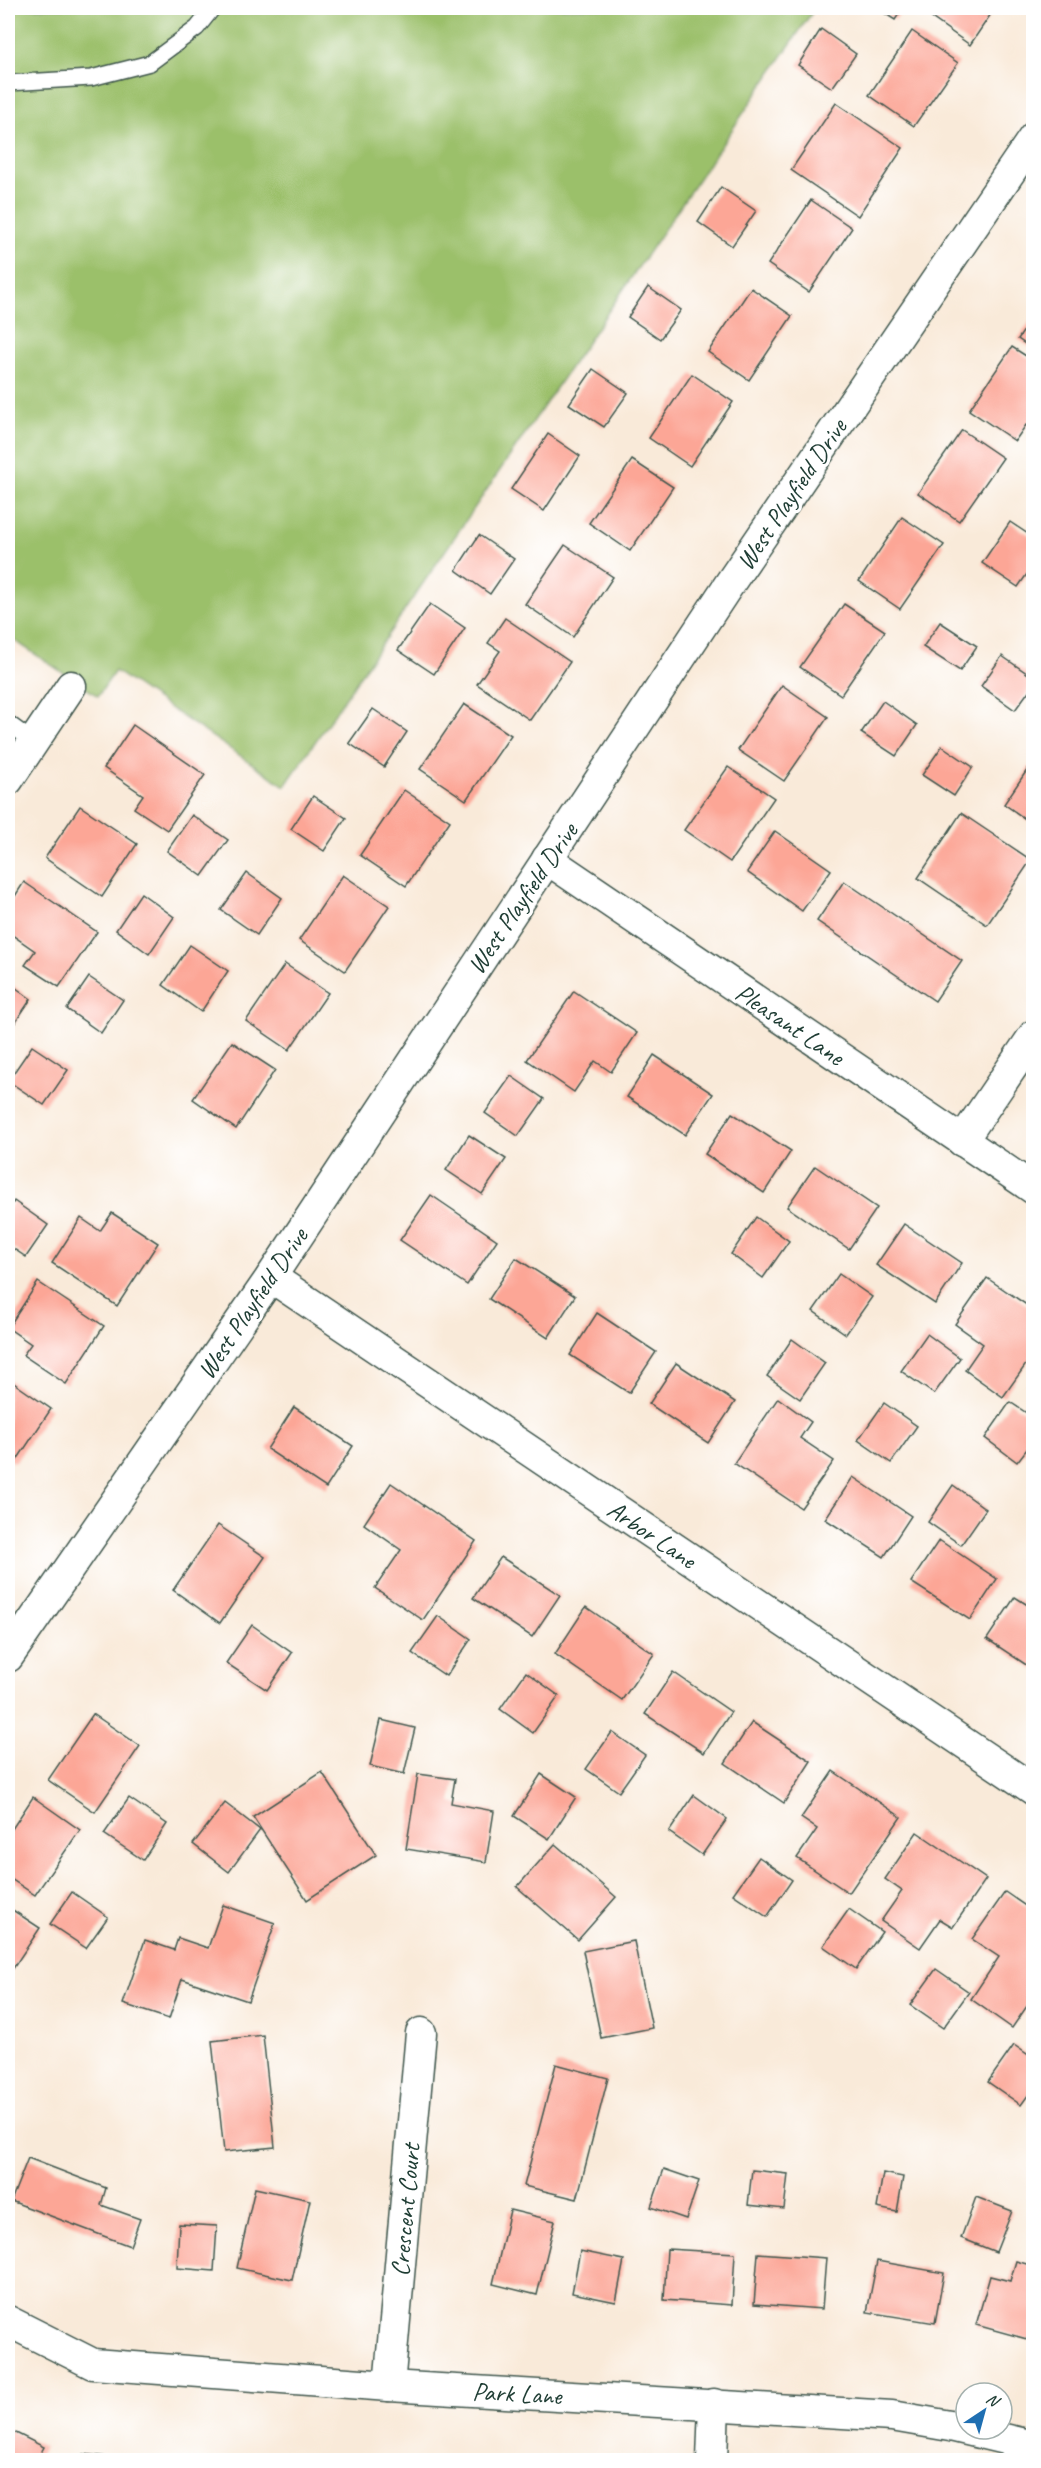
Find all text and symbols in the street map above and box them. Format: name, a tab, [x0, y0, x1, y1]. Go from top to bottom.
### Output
street label: West Playfield Drive	[729, 411, 855, 576]
street label: West Playfield Drive	[460, 815, 586, 980]
street label: Pleasant Lane	[729, 976, 852, 1074]
street label: West Playfield Drive	[190, 1220, 316, 1385]
street label: Arbor Lane	[601, 1493, 704, 1577]
street label: Crescent Court	[383, 2140, 428, 2278]
street label: Park Lane	[472, 2375, 564, 2412]
north arrow	[954, 2381, 1014, 2441]
text: N	[982, 2389, 1005, 2412]

